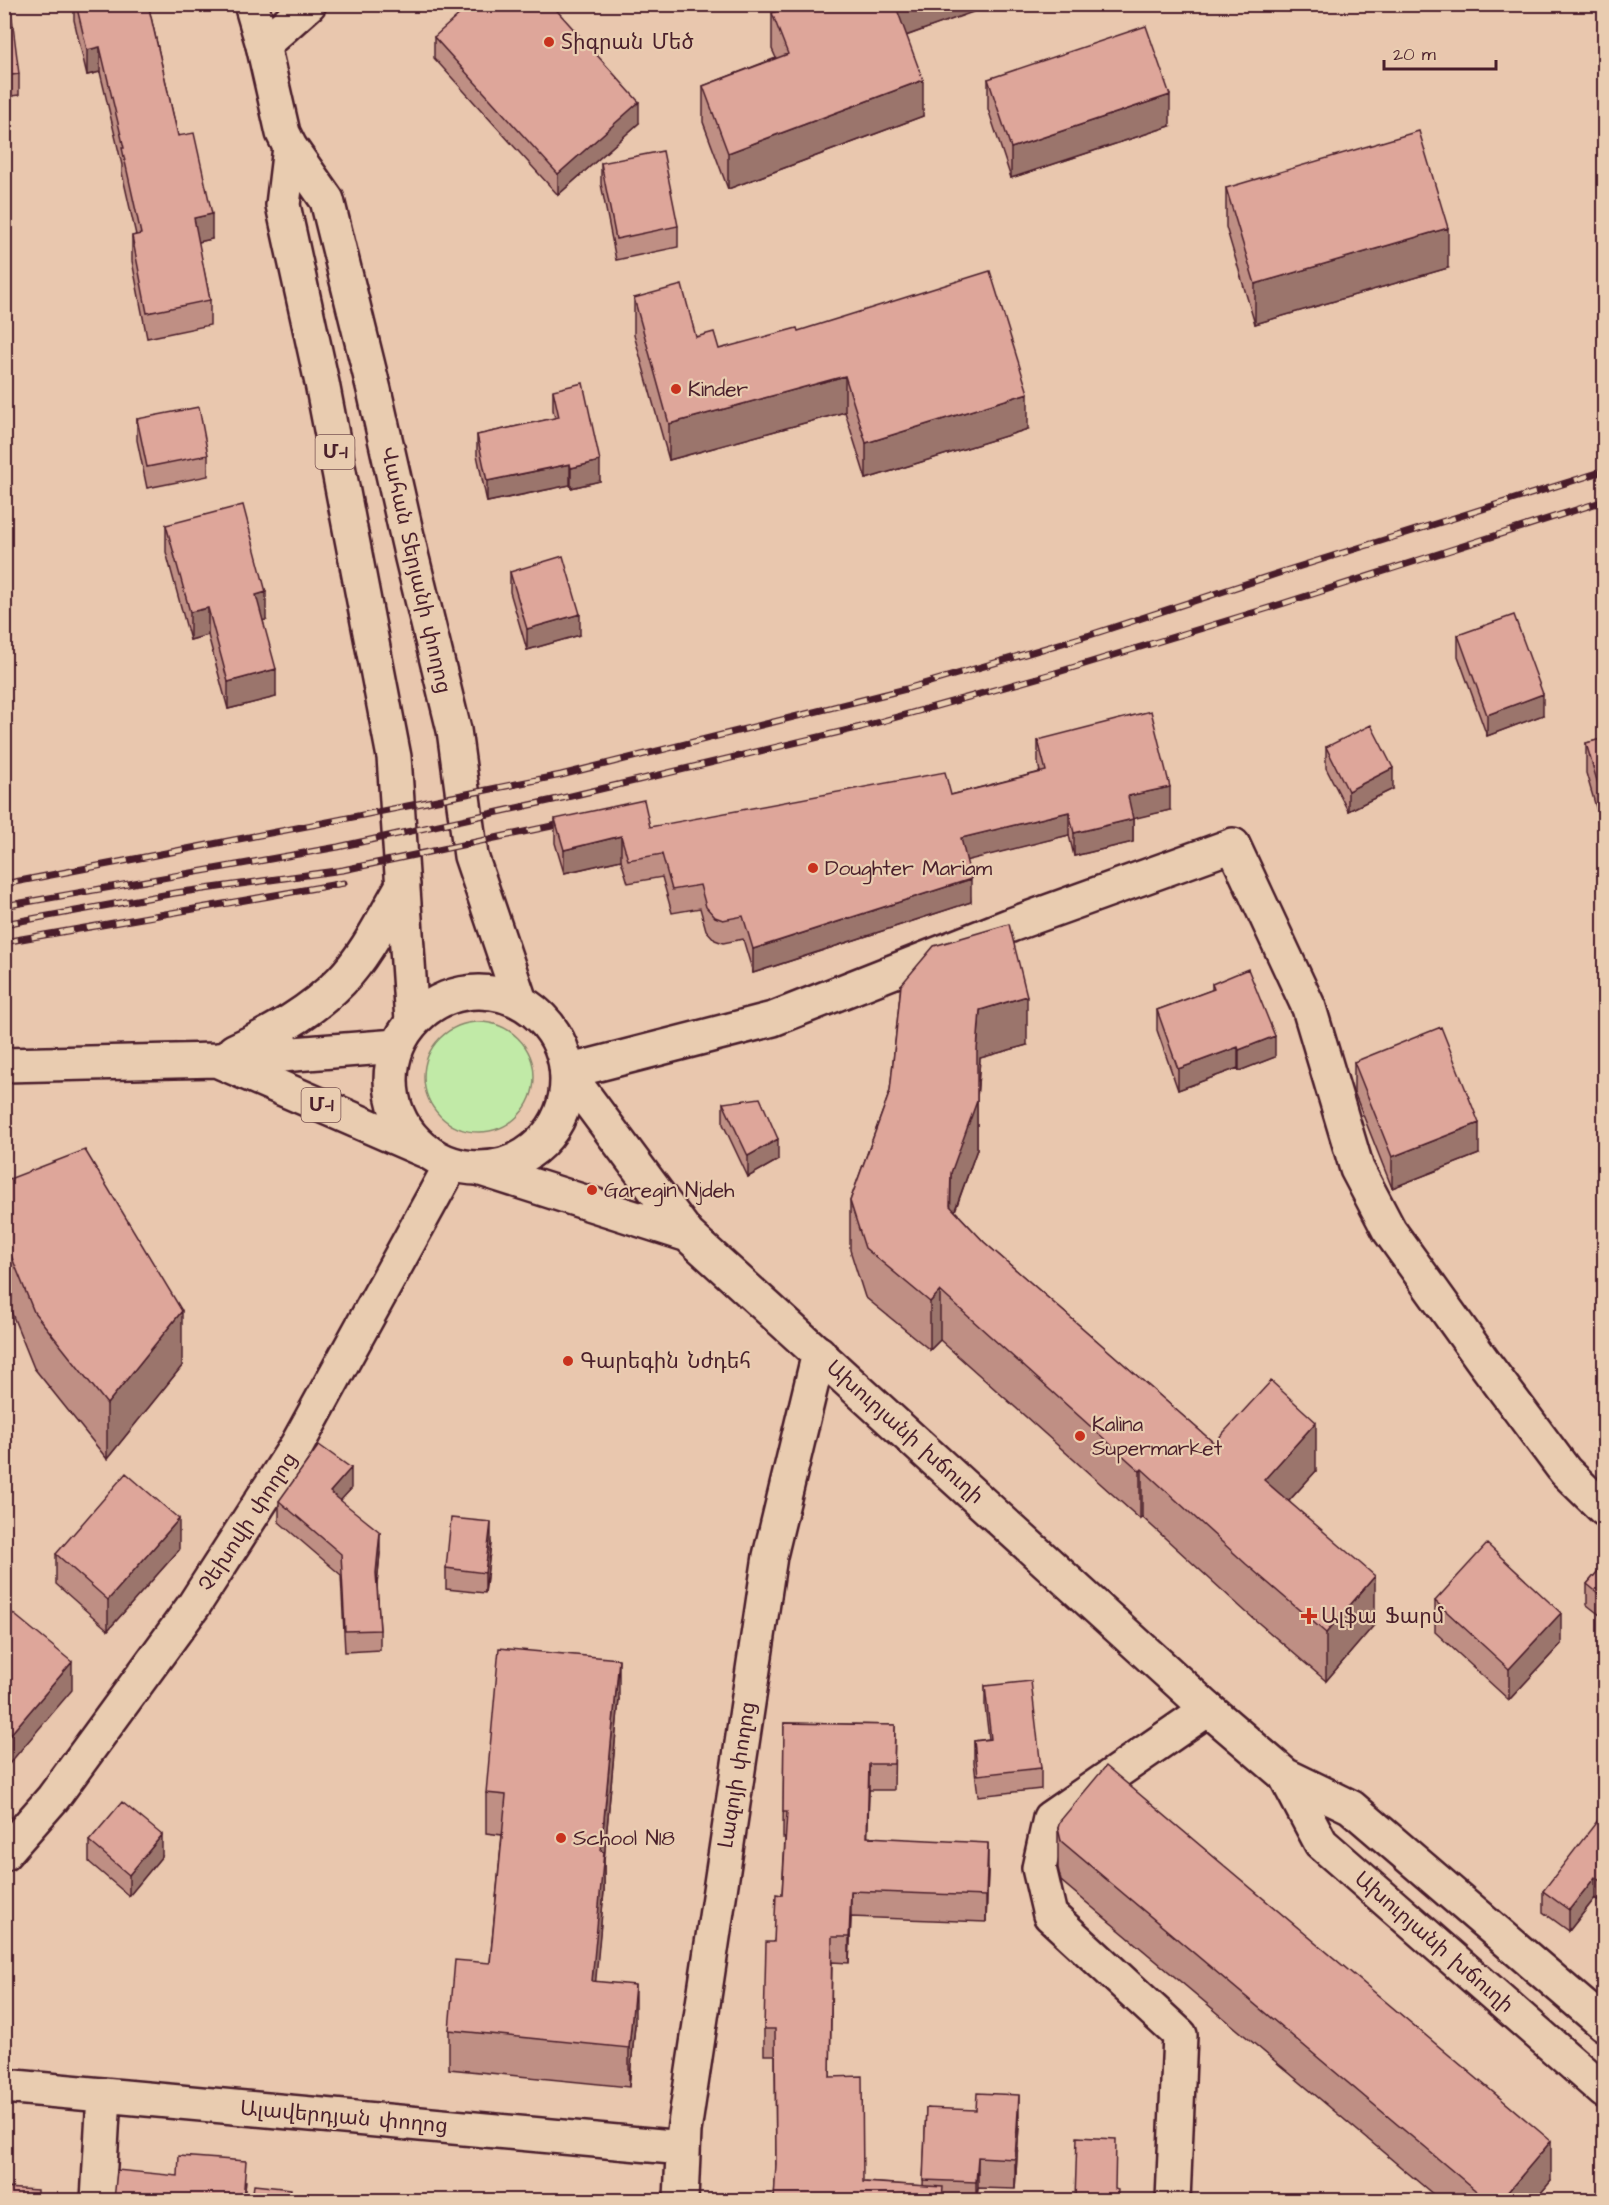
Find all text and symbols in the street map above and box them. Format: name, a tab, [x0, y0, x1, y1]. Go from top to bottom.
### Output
place label: Տիգրան Մեծ	[561, 28, 694, 57]
scale bar	[1384, 33, 1496, 71]
marker: Տիգրան Մեծ	[542, 35, 556, 49]
text: 20 m	[1393, 42, 1436, 67]
place label: Kinder	[688, 375, 749, 404]
marker: Kinder	[669, 382, 683, 396]
road number: Մ-1	[316, 435, 354, 469]
street label: Վահան Տերյանի փողոց	[373, 444, 459, 696]
place label: Doughter Mariam	[825, 854, 993, 885]
marker: Doughter Mariam	[806, 861, 820, 875]
road number: Մ-1	[302, 1088, 340, 1122]
place label: Garegin Njdeh	[604, 1176, 735, 1207]
marker: Garegin Njdeh	[585, 1183, 599, 1197]
place label: Գարեգին Նժդեհ	[580, 1347, 751, 1376]
street label: Ախուրյանի խճուղի	[820, 1353, 990, 1511]
marker: Գարեգին Նժդեհ	[561, 1354, 575, 1368]
place label: Kalina Supermarket	[1092, 1410, 1223, 1464]
marker: Kalina Supermarket	[1073, 1429, 1087, 1443]
street label: Չեխովի փողոց	[192, 1447, 304, 1597]
place label: Ալֆա Ֆարմ	[1321, 1602, 1444, 1631]
marker: Ալֆա Ֆարմ	[1302, 1609, 1316, 1623]
street label: Լազոյի փողոց	[711, 1699, 763, 1851]
place label: School N18	[573, 1824, 675, 1853]
marker: School N18	[554, 1831, 568, 1845]
street label: Ախուրյանի խճուղի	[1348, 1865, 1520, 2019]
street label: Ալավերդյան փողոց	[239, 2093, 449, 2141]

